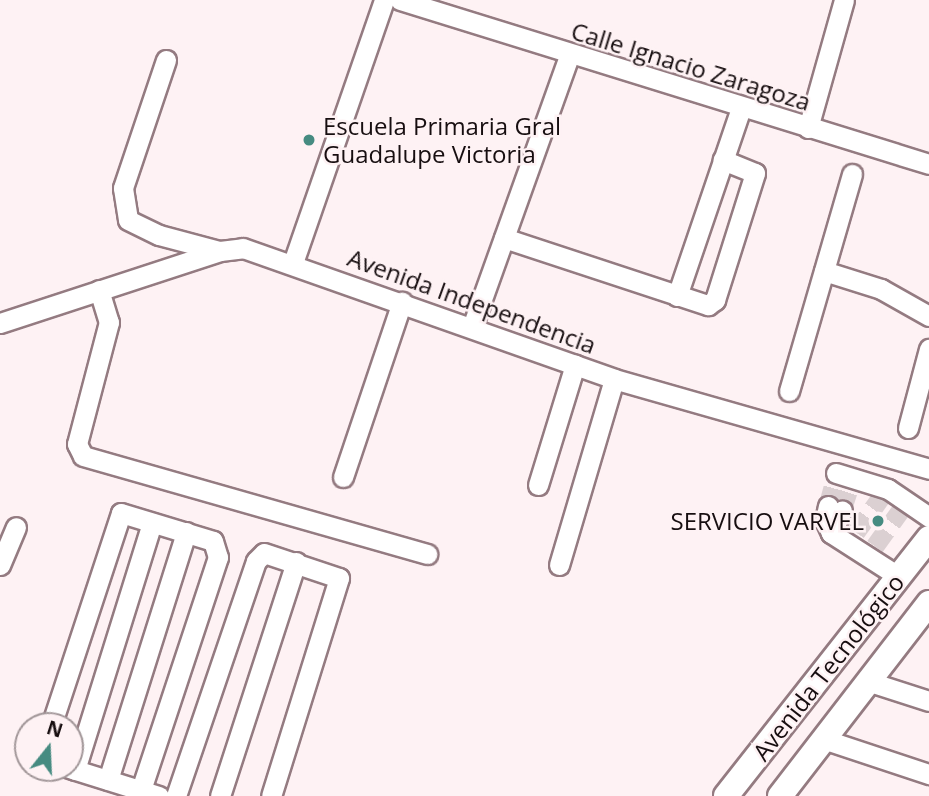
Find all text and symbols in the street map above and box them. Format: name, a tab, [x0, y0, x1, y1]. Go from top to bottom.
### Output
street label: Calle Ignacio Zaragoza	[568, 16, 814, 116]
place label: Escuela Primaria Gral Guadalupe Victoria	[323, 112, 561, 168]
marker: Escuela Primaria Gral Guadalupe Victoria	[301, 132, 317, 148]
street label: Avenida Independencia	[344, 243, 600, 359]
place label: SERVICIO VARVEL	[670, 507, 864, 535]
marker: SERVICIO VARVEL	[870, 513, 886, 529]
street label: Avenida Tecnológico	[746, 568, 910, 766]
north arrow	[14, 712, 84, 782]
text: N	[43, 714, 66, 744]

